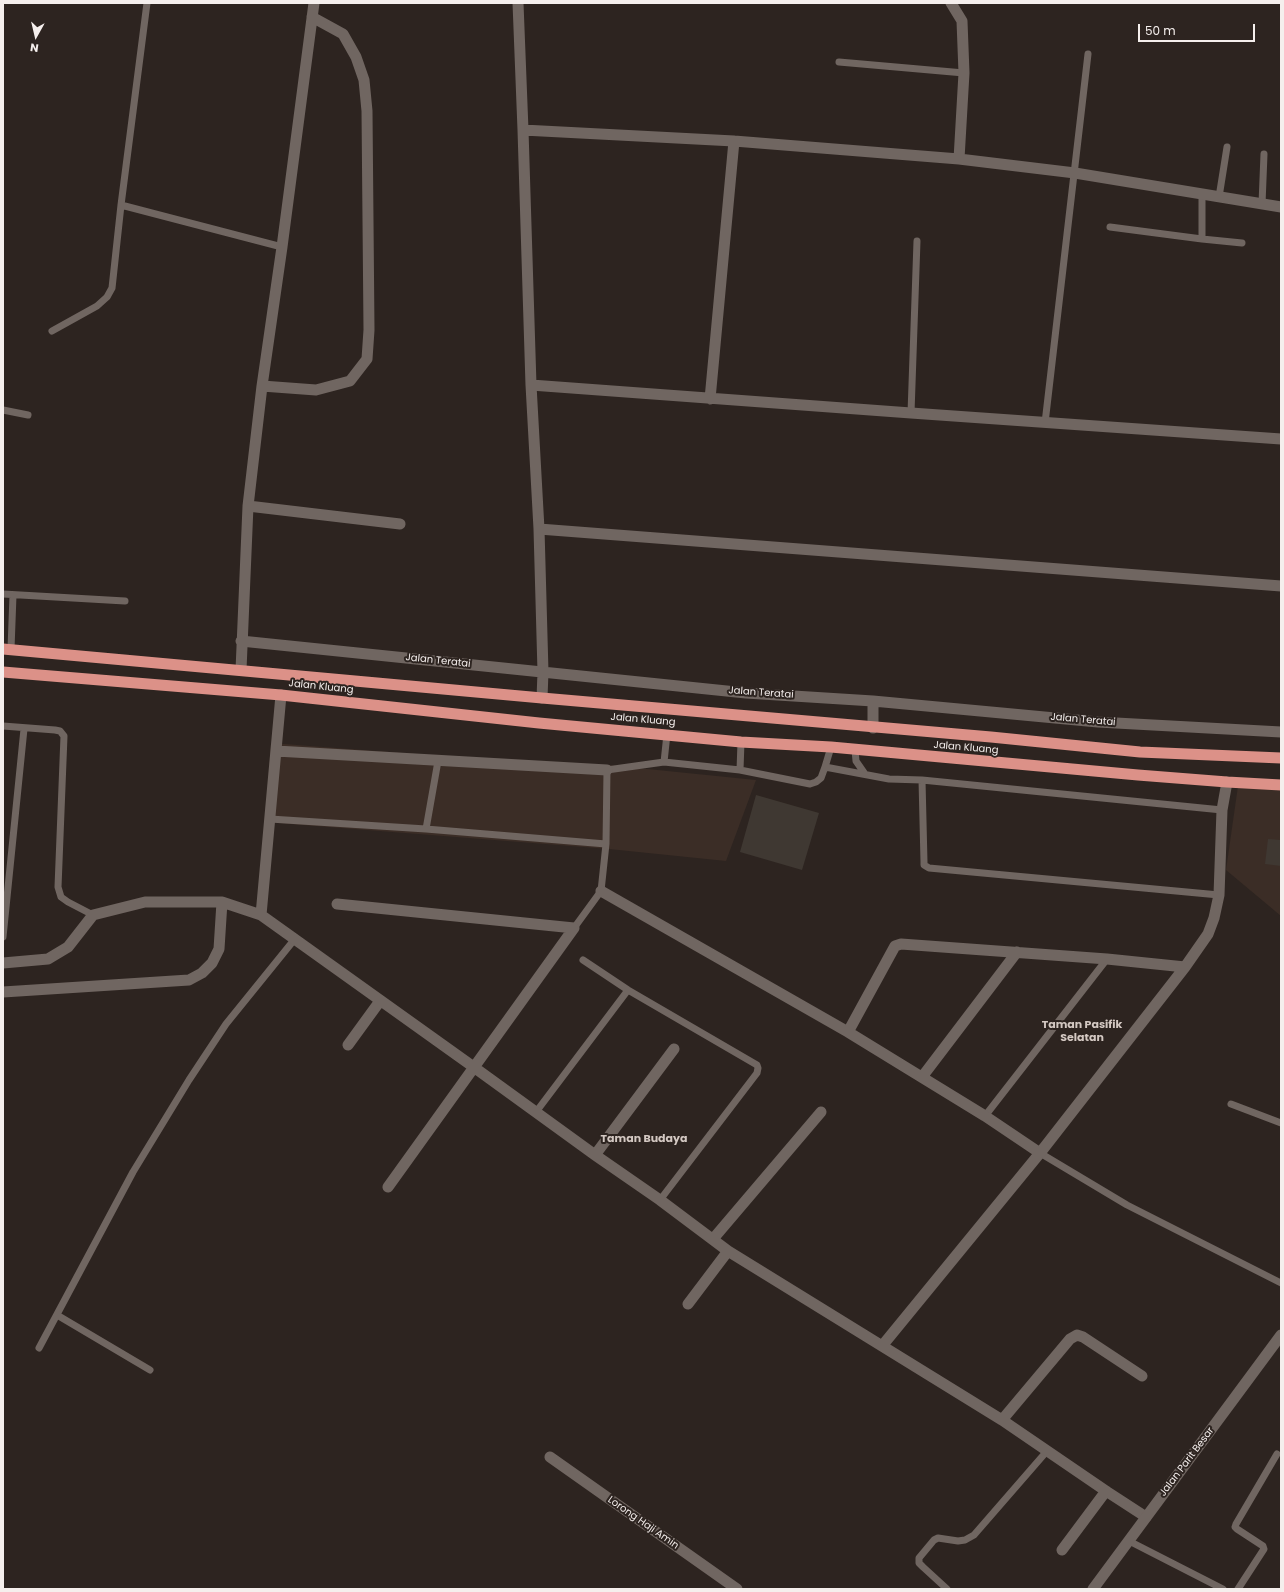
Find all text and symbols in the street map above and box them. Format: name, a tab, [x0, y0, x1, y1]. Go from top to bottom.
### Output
north arrow	[16, 16, 56, 56]
scale bar	[1140, 16, 1257, 42]
text: 50 m	[1145, 22, 1176, 39]
text: N	[29, 39, 40, 56]
street label: Jalan Teratai	[405, 652, 471, 670]
street label: Jalan Kluang	[288, 678, 354, 696]
street label: Jalan Teratai	[728, 685, 794, 701]
street label: Jalan Kluang	[610, 711, 676, 729]
street label: Jalan Teratai	[1050, 711, 1116, 729]
street label: Jalan Kluang	[933, 739, 999, 757]
district label: Taman Pasifik Selatan	[1042, 1018, 1122, 1044]
district label: Taman Budaya	[601, 1132, 687, 1146]
street label: Jalan Parit Besar	[1157, 1425, 1217, 1499]
street label: Lorong Haji Amin	[605, 1494, 681, 1552]

